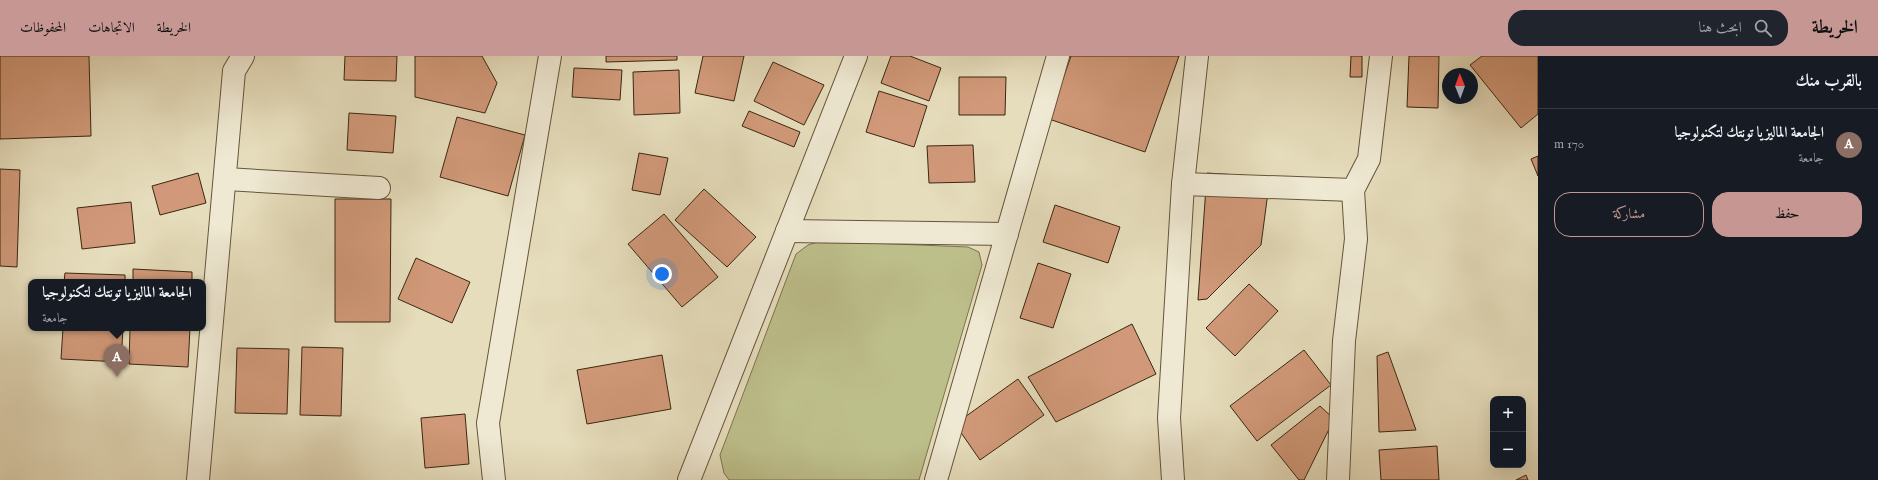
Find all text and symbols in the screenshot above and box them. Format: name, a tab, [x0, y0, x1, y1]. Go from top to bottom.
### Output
search box	[1508, 10, 1788, 46]
text: الخريطة	[1812, 16, 1858, 40]
icon: search	[1752, 17, 1774, 39]
text: ابحث هنا	[1698, 18, 1742, 37]
text: المحفوظات	[20, 19, 66, 37]
text: الاتجاهات	[88, 19, 135, 37]
text: الخريطة	[157, 19, 191, 37]
north arrow	[1442, 68, 1478, 104]
text: بالقرب منك	[1795, 71, 1862, 92]
text: الجامعة الماليزيا تونتك لتكنولوجيا	[1674, 123, 1824, 142]
text: 170 m	[1554, 136, 1584, 153]
text: A	[1845, 136, 1853, 153]
text: جامعة	[1798, 150, 1824, 167]
button: مشاركة	[1554, 192, 1704, 237]
button: حفظ	[1712, 192, 1862, 237]
your location	[652, 264, 672, 284]
popup	[28, 279, 206, 331]
text: الجامعة الماليزيا تونتك لتكنولوجيا	[42, 283, 192, 302]
text: جامعة	[42, 310, 68, 327]
pin: A	[104, 344, 130, 377]
map controls	[1490, 396, 1526, 468]
button: +	[1490, 396, 1526, 432]
button: −	[1490, 432, 1526, 468]

